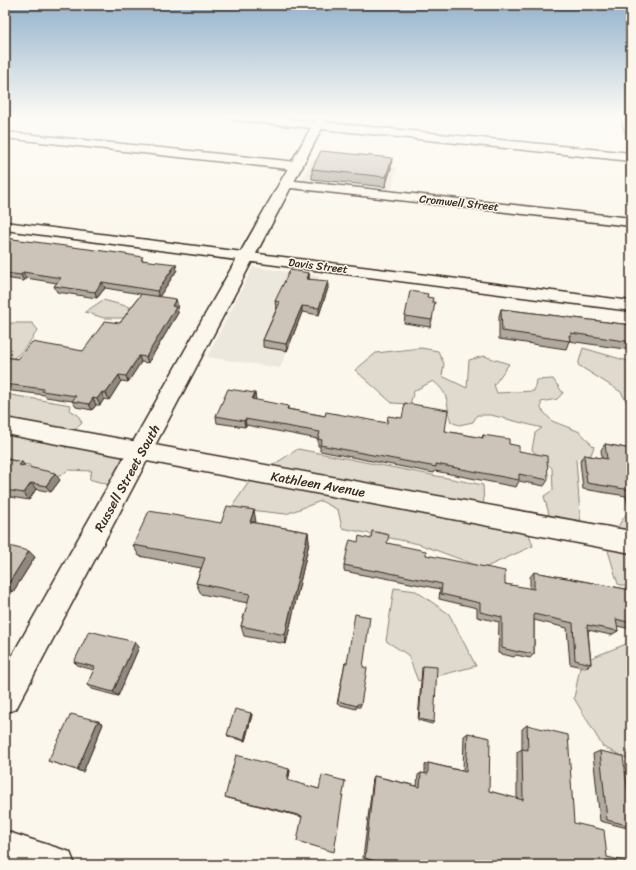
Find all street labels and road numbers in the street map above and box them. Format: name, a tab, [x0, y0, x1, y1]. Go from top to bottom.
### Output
street label: Cromwell Street	[418, 189, 500, 217]
street label: Davis Street	[287, 253, 349, 279]
street label: Russell Street South	[88, 420, 166, 536]
street label: Kathleen Avenue	[269, 464, 367, 504]

